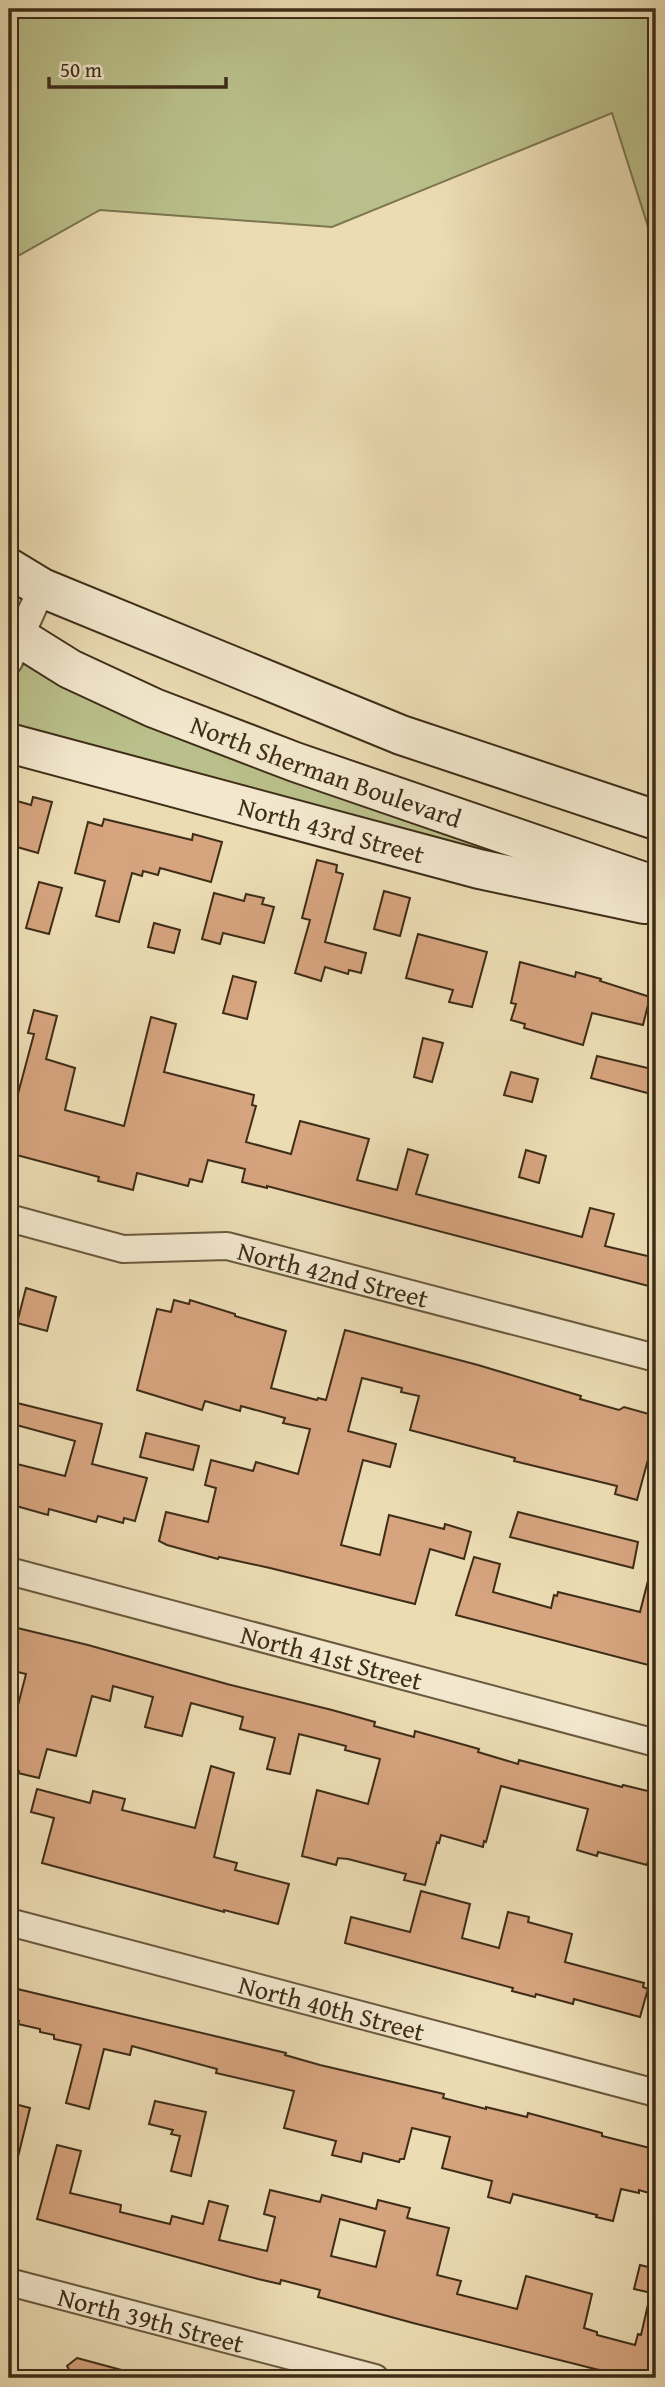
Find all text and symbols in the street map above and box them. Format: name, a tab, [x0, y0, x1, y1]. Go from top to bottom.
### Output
scale bar	[49, 46, 226, 90]
text: 50 m	[60, 54, 102, 85]
street label: North Sherman Boulevard	[185, 704, 467, 837]
street label: North 43rd Street	[234, 786, 429, 873]
street label: North 42nd Street	[234, 1230, 433, 1317]
street label: North 41st Street	[237, 1614, 427, 1700]
street label: North 40th Street	[235, 1964, 429, 2051]
street label: North 39th Street	[54, 2276, 248, 2362]

